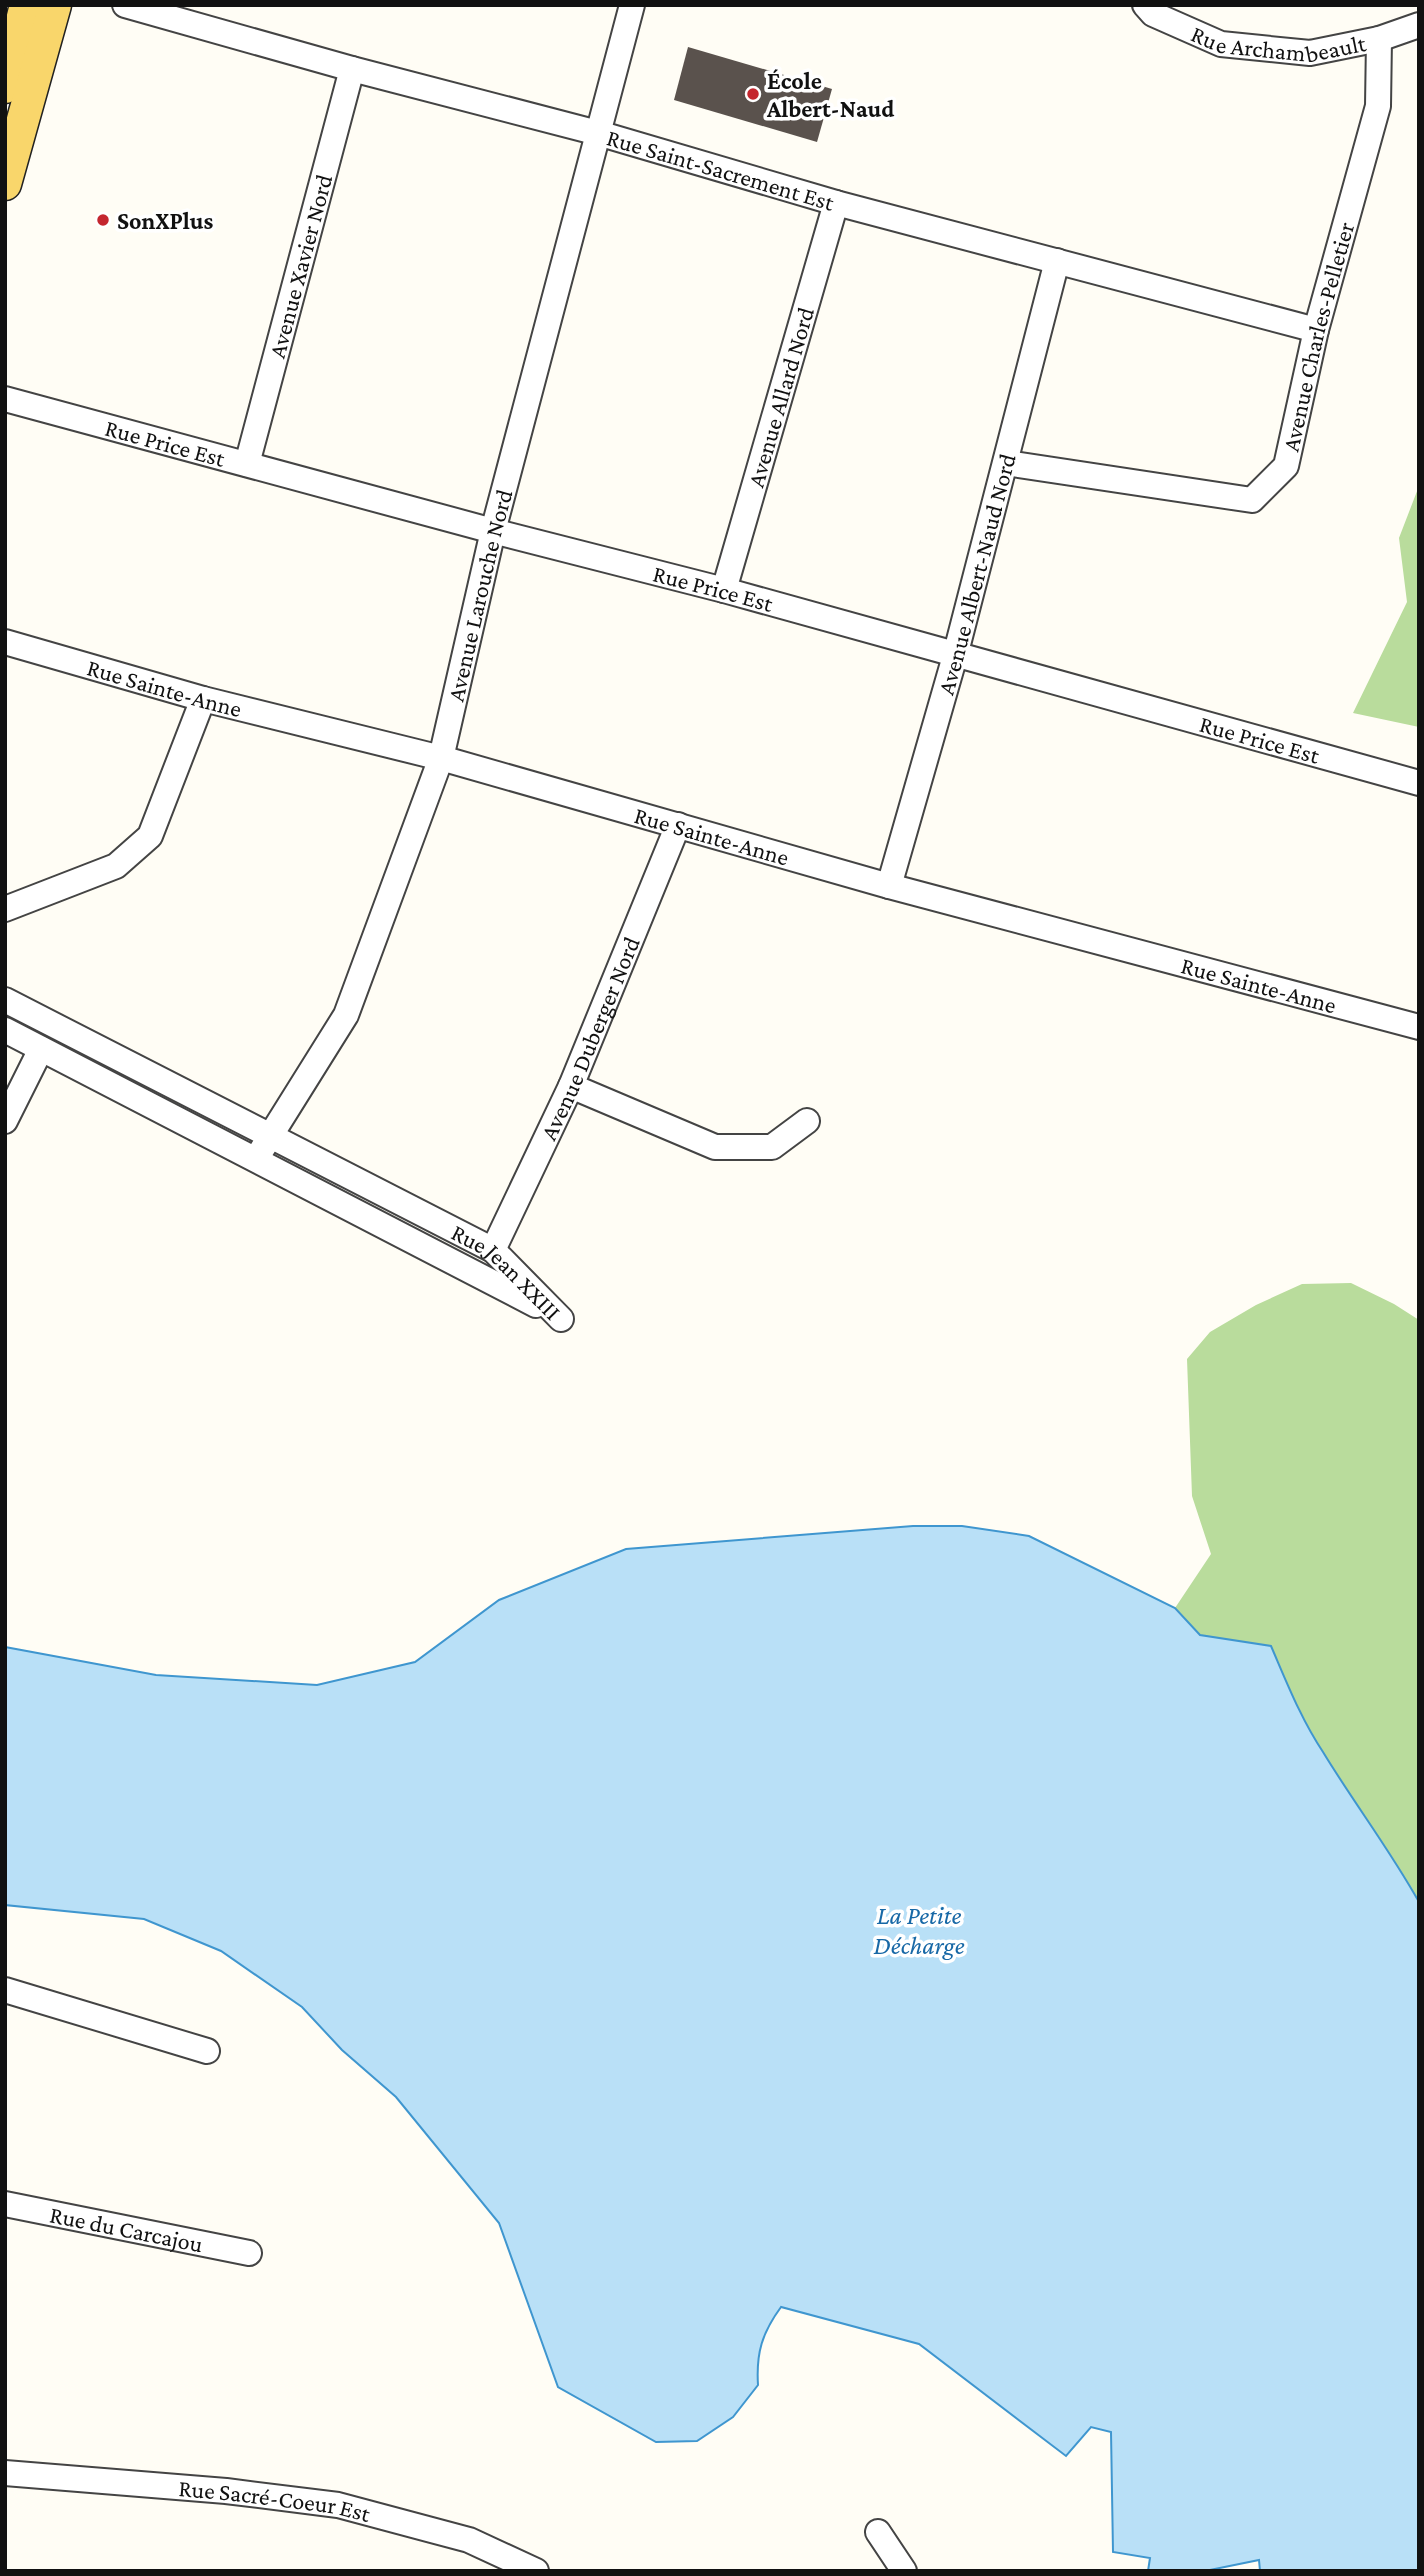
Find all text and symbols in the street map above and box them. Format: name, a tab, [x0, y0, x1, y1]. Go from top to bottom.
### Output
street label: Rue Archambeault	[1188, 19, 1369, 67]
place label: École Albert-Naud	[766, 67, 894, 122]
marker: École Albert-Naud	[745, 86, 761, 102]
street label: Rue Saint-Sacrement Est	[604, 123, 838, 216]
street label: Avenue Xavier Nord	[262, 171, 337, 361]
place label: SonXPlus	[117, 207, 213, 234]
marker: SonXPlus	[95, 212, 111, 228]
street label: Avenue Charles-Pelletier	[1276, 218, 1359, 454]
street label: Avenue Allard Nord	[741, 304, 819, 490]
street label: Rue Price Est	[102, 413, 229, 472]
street label: Avenue Albert-Naud Nord	[931, 450, 1020, 697]
street label: Avenue Larouche Nord	[441, 486, 517, 704]
street label: Rue Price Est	[650, 559, 777, 617]
street label: Rue Sainte-Anne	[84, 653, 245, 722]
street label: Rue Price Est	[1197, 709, 1324, 769]
street label: Rue Sainte-Anne	[632, 801, 792, 870]
street label: Avenue Duberger Nord	[534, 932, 645, 1144]
street label: Rue Sainte-Anne	[1178, 951, 1339, 1018]
street label: Rue Jean XXIII	[447, 1218, 567, 1325]
water label: La Petite Décharge	[873, 1901, 965, 1960]
street label: Rue du Carcajou	[48, 2200, 206, 2257]
street label: Rue Sacré-Coeur Est	[178, 2474, 374, 2527]

